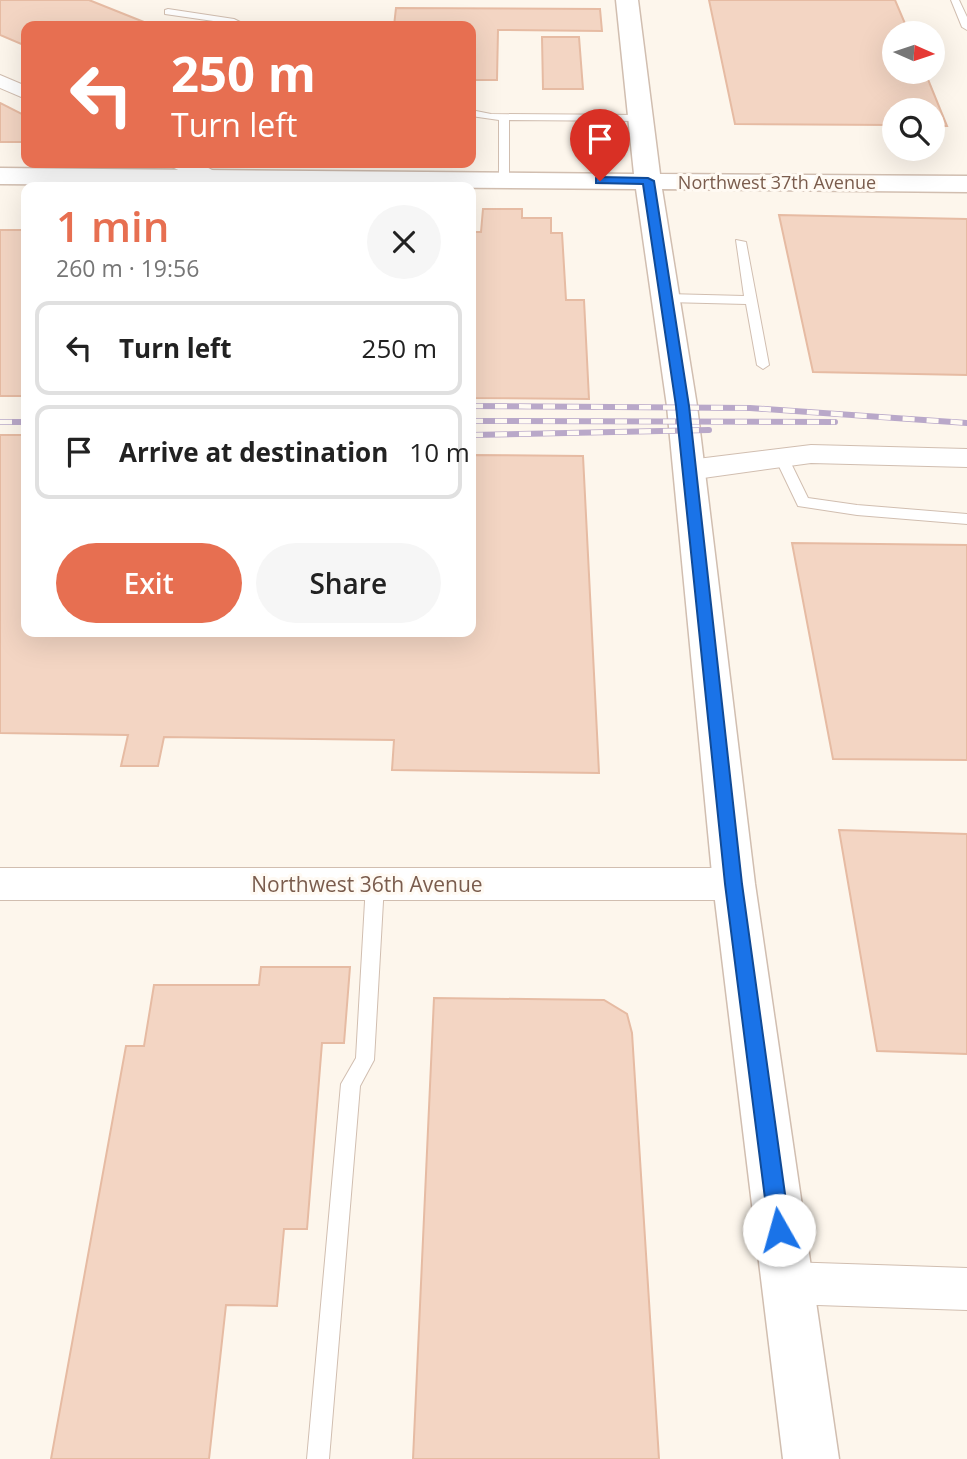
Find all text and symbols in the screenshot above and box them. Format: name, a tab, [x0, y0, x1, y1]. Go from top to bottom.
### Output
north arrow	[882, 21, 945, 84]
map controls	[882, 21, 945, 161]
text: 250 m	[171, 40, 316, 106]
icon: left	[56, 49, 147, 140]
button: search	[882, 98, 945, 161]
text: Turn left	[171, 103, 297, 146]
pin	[570, 109, 630, 181]
icon: arrive	[581, 120, 619, 158]
street label: Northwest 37th Avenue	[678, 170, 876, 194]
text: 1 min	[56, 197, 169, 254]
button: close	[367, 205, 441, 279]
text: 260 m · 19:56	[56, 252, 199, 284]
icon: left	[60, 329, 98, 367]
text: Turn left	[119, 330, 231, 366]
text: 250 m	[362, 330, 437, 366]
icon: arrive	[60, 433, 98, 471]
text: Arrive at destination	[119, 434, 388, 470]
text: 10 m	[409, 434, 470, 470]
button: Exit	[56, 543, 242, 623]
button: Share	[256, 543, 441, 623]
street label: Northwest 36th Avenue	[251, 870, 483, 898]
position arrow	[742, 1193, 816, 1267]

